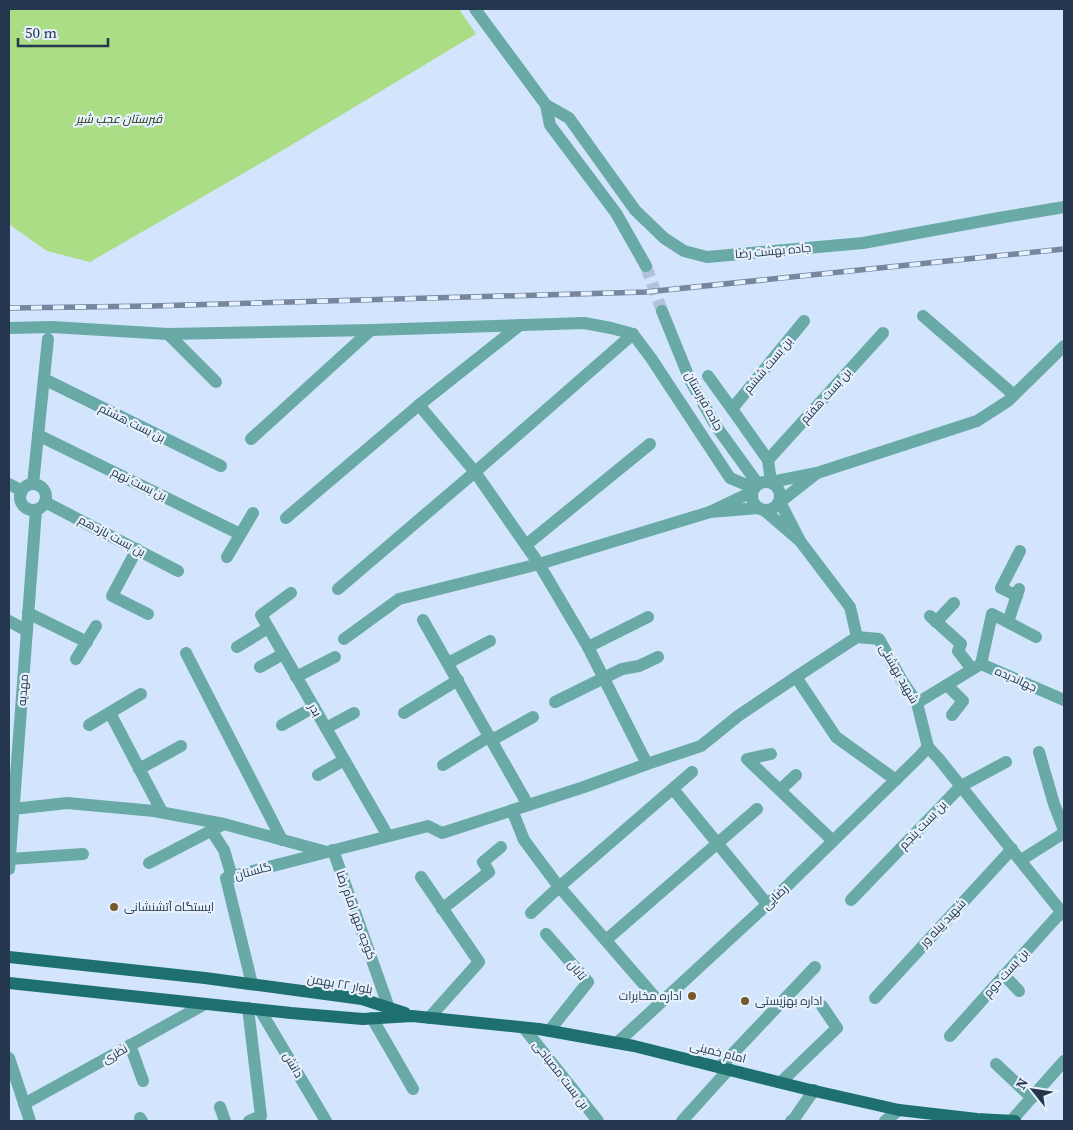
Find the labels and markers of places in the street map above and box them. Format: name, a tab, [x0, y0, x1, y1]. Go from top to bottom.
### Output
place label: ایستگاه آتشنشانی	[124, 899, 214, 915]
marker: ایستگاه آتشنشانی	[108, 901, 120, 913]
place label: اداره مخابرات	[619, 988, 682, 1004]
marker: اداره مخابرات	[686, 990, 698, 1002]
place label: اداره بهزیستی	[755, 993, 823, 1009]
marker: اداره بهزیستی	[739, 995, 751, 1007]

